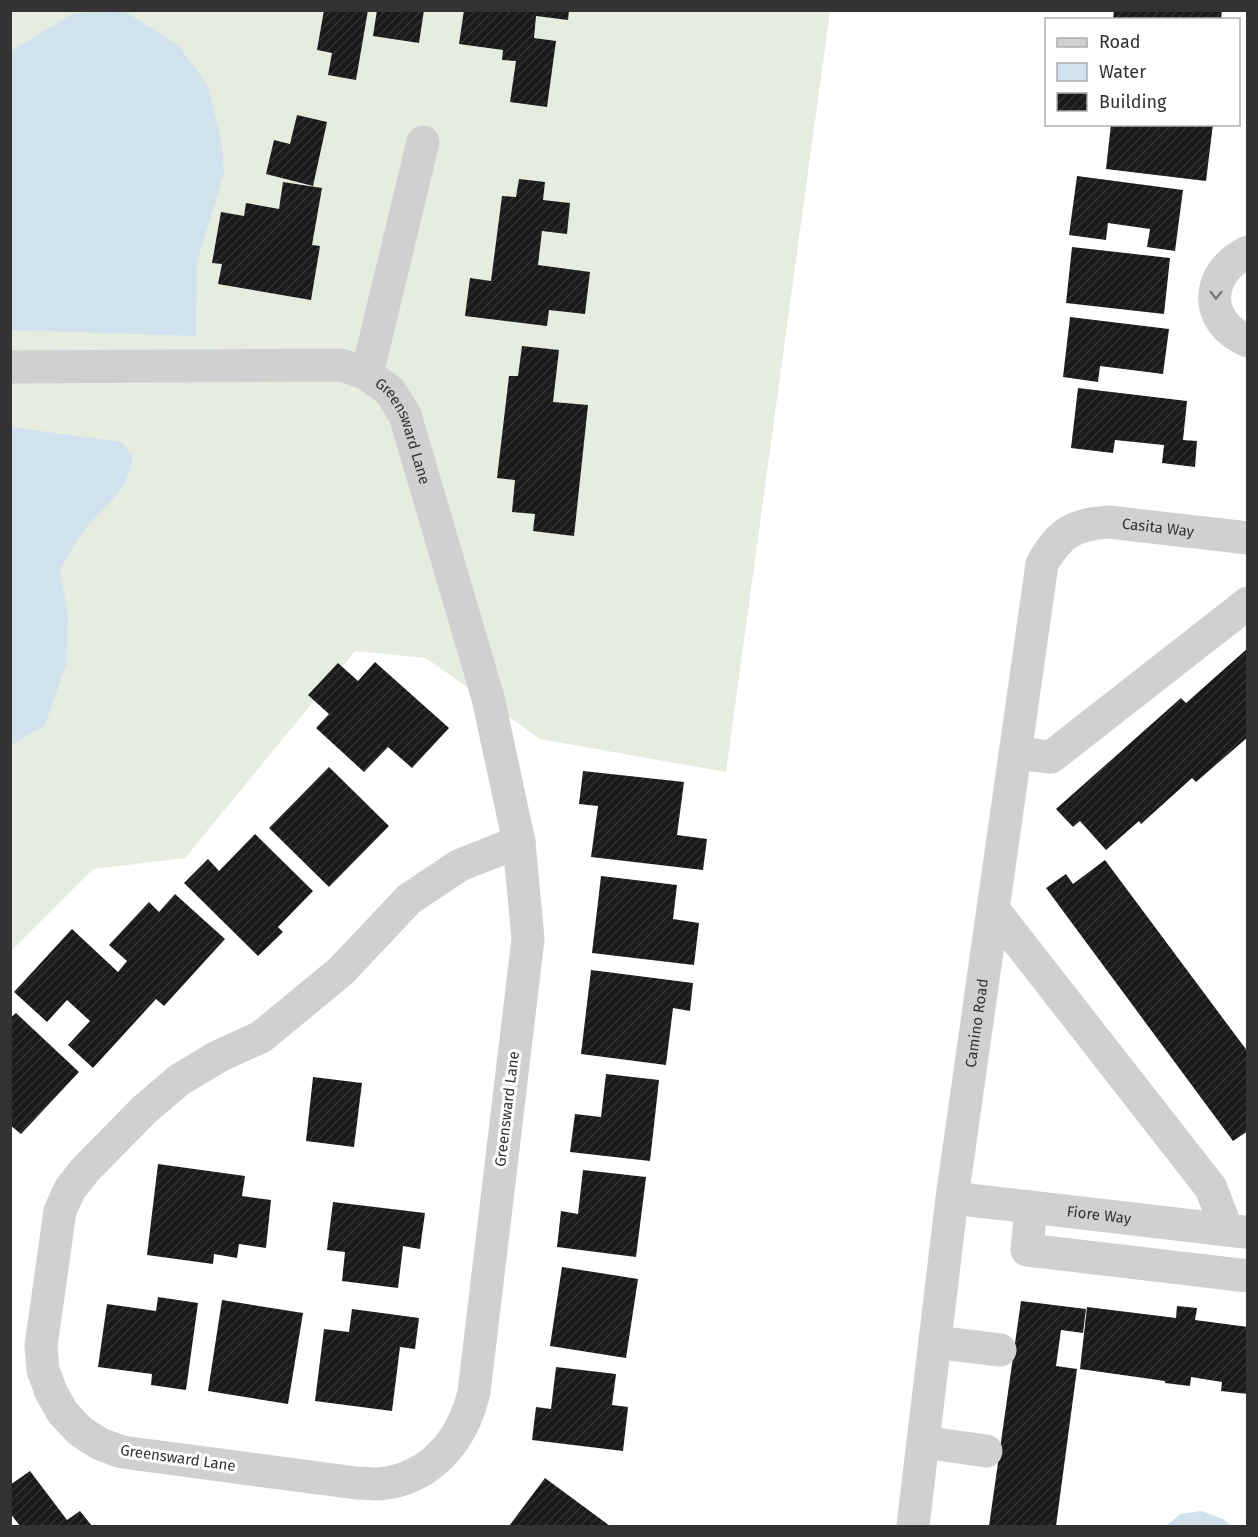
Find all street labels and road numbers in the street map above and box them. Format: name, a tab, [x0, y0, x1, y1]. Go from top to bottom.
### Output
street label: Greensward Lane	[372, 374, 434, 486]
street label: Casita Way	[1121, 515, 1196, 541]
street label: Camino Road	[962, 977, 992, 1069]
street label: Greensward Lane	[491, 1050, 523, 1168]
street label: Fiore Way	[1066, 1202, 1133, 1228]
street label: Greensward Lane	[119, 1441, 237, 1475]

